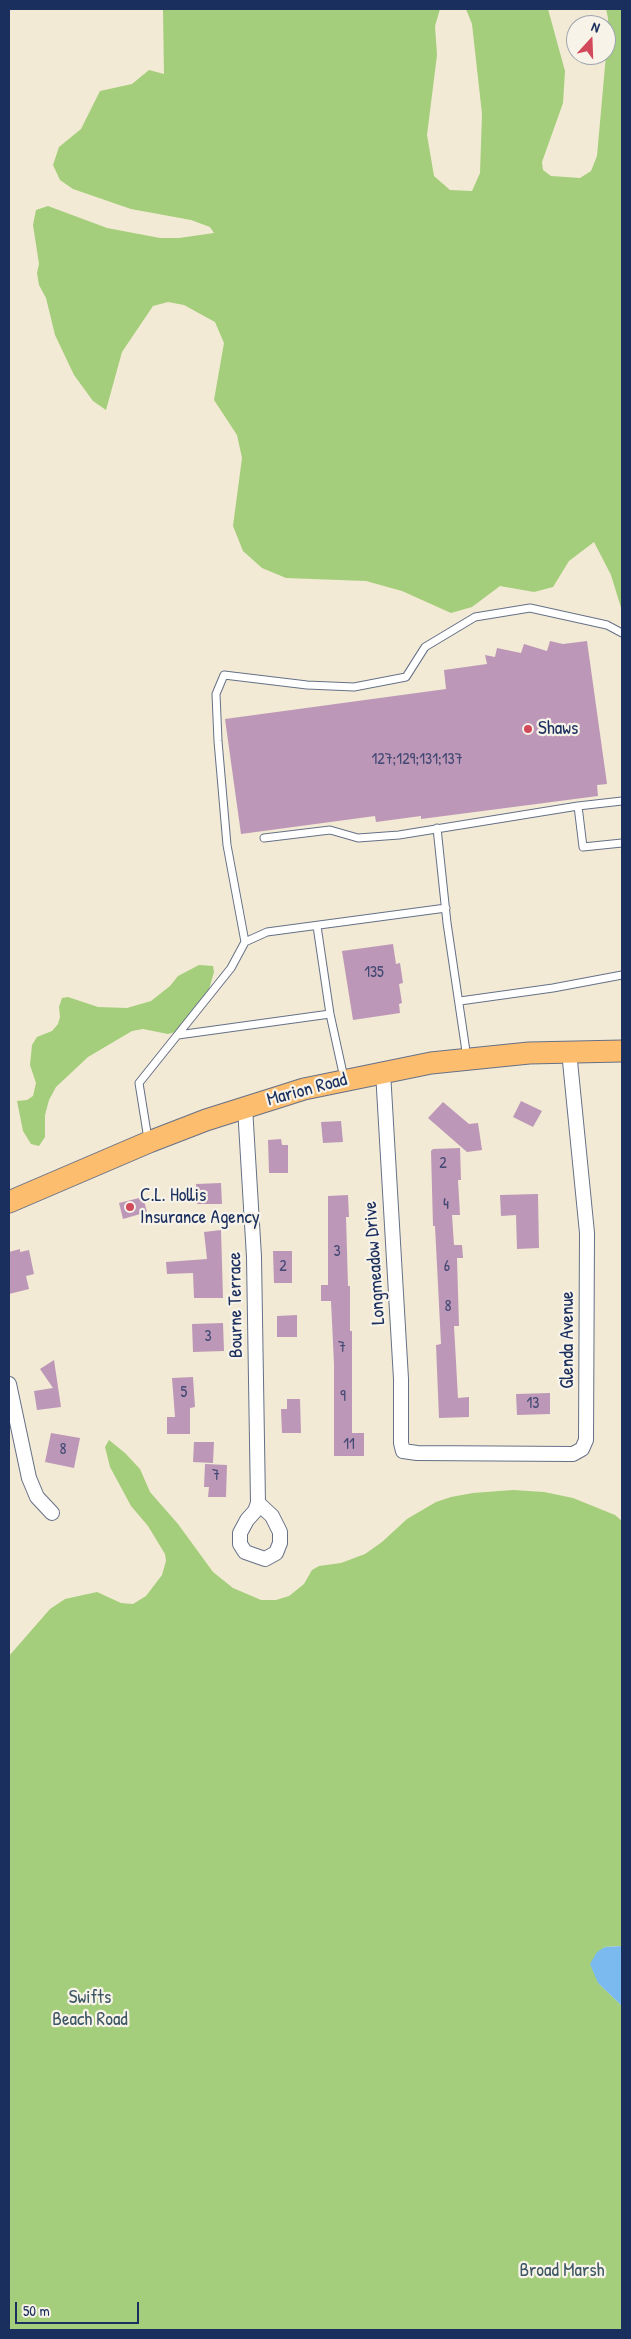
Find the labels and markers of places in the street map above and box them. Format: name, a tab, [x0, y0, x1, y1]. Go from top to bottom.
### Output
place label: Shaws	[538, 718, 578, 740]
marker: Shaws	[522, 723, 534, 735]
place label: C.L. Hollis Insurance Agency	[140, 1185, 260, 1229]
marker: C.L. Hollis Insurance Agency	[124, 1201, 136, 1213]

